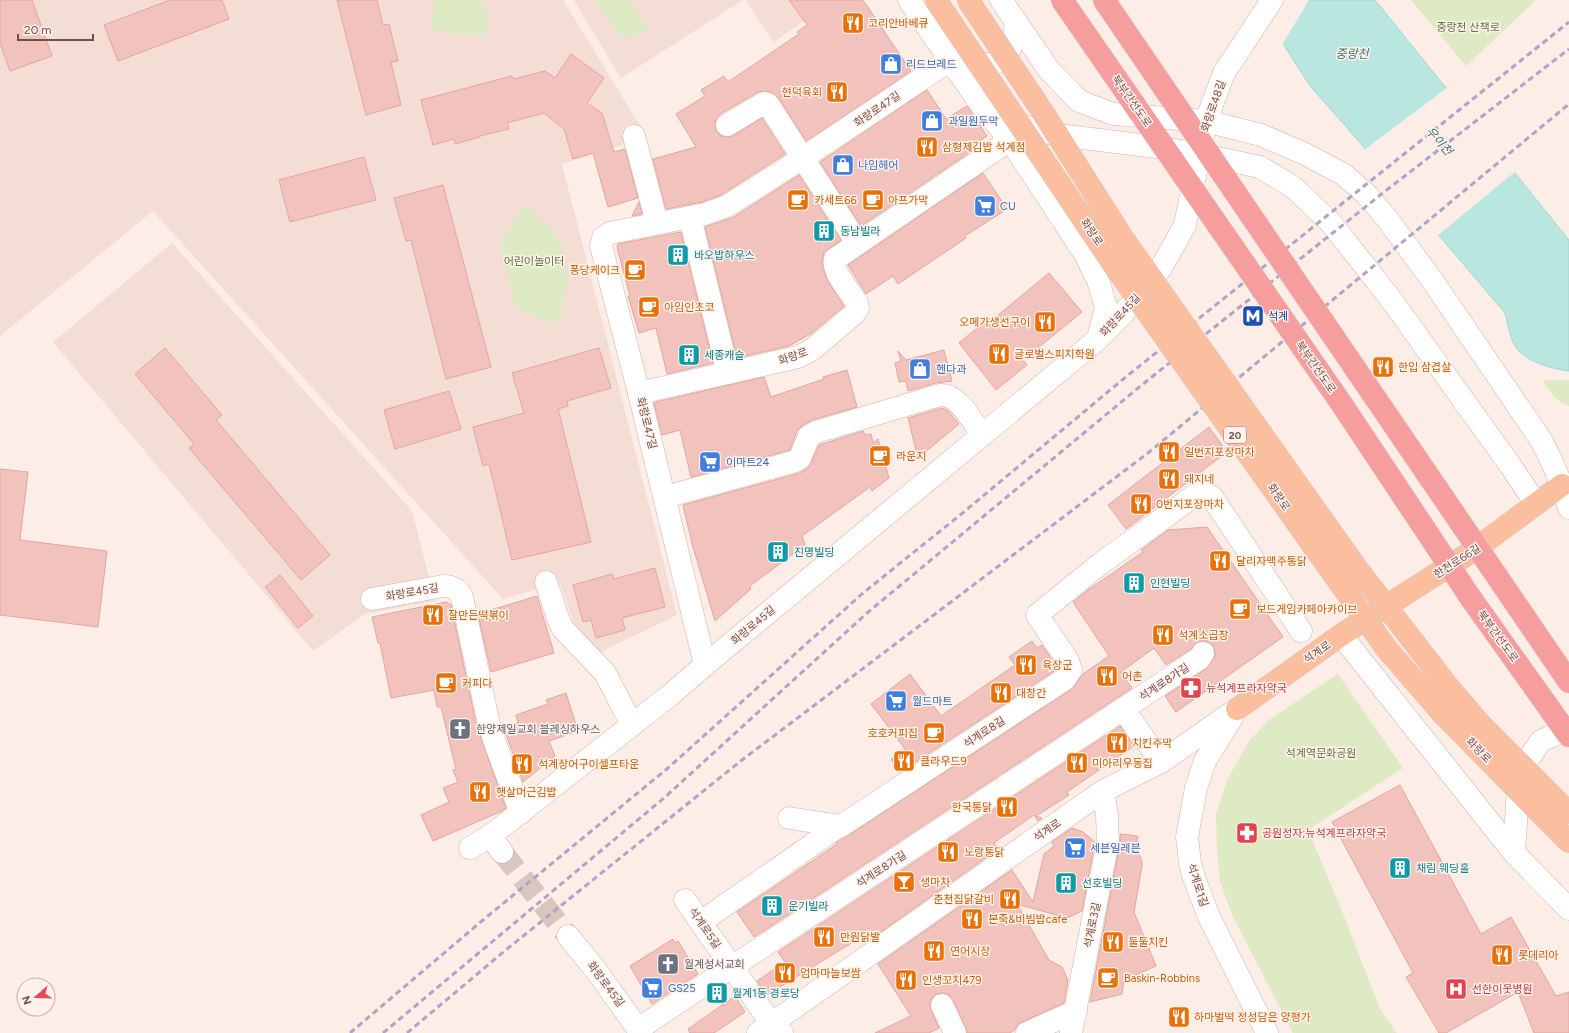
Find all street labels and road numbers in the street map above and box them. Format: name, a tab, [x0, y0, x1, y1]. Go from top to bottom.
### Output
street label: 북부간선도로	[1109, 73, 1154, 130]
street label: 화랑로48길	[1199, 78, 1228, 134]
street label: 화랑로47길	[852, 89, 903, 130]
street label: 화랑로	[1078, 216, 1105, 249]
street label: 화랑로45길	[1097, 291, 1143, 339]
street label: 북부간선도로	[1293, 339, 1338, 396]
street label: 화랑로	[777, 345, 810, 368]
street label: 화랑로47길	[634, 396, 659, 451]
road number: 20	[1224, 427, 1246, 443]
street label: 화랑로	[1265, 481, 1293, 513]
street label: 한천로66길	[1432, 542, 1483, 581]
street label: 화랑로45길	[385, 581, 440, 604]
street label: 화랑로45길	[729, 603, 778, 648]
street label: 북부간선도로	[1474, 608, 1521, 665]
street label: 석계로	[1301, 638, 1333, 666]
street label: 석계로8가길	[1137, 661, 1192, 704]
street label: 석계로8길	[961, 714, 1008, 751]
street label: 화랑로	[1463, 735, 1494, 766]
street label: 석계로	[1031, 816, 1063, 844]
street label: 석계로8가길	[854, 848, 909, 890]
street label: 석계로1길	[1184, 862, 1211, 909]
street label: 석계로3길	[1082, 901, 1103, 949]
street label: 석계로5길	[686, 905, 723, 951]
street label: 화랑로45길	[584, 959, 627, 1010]

